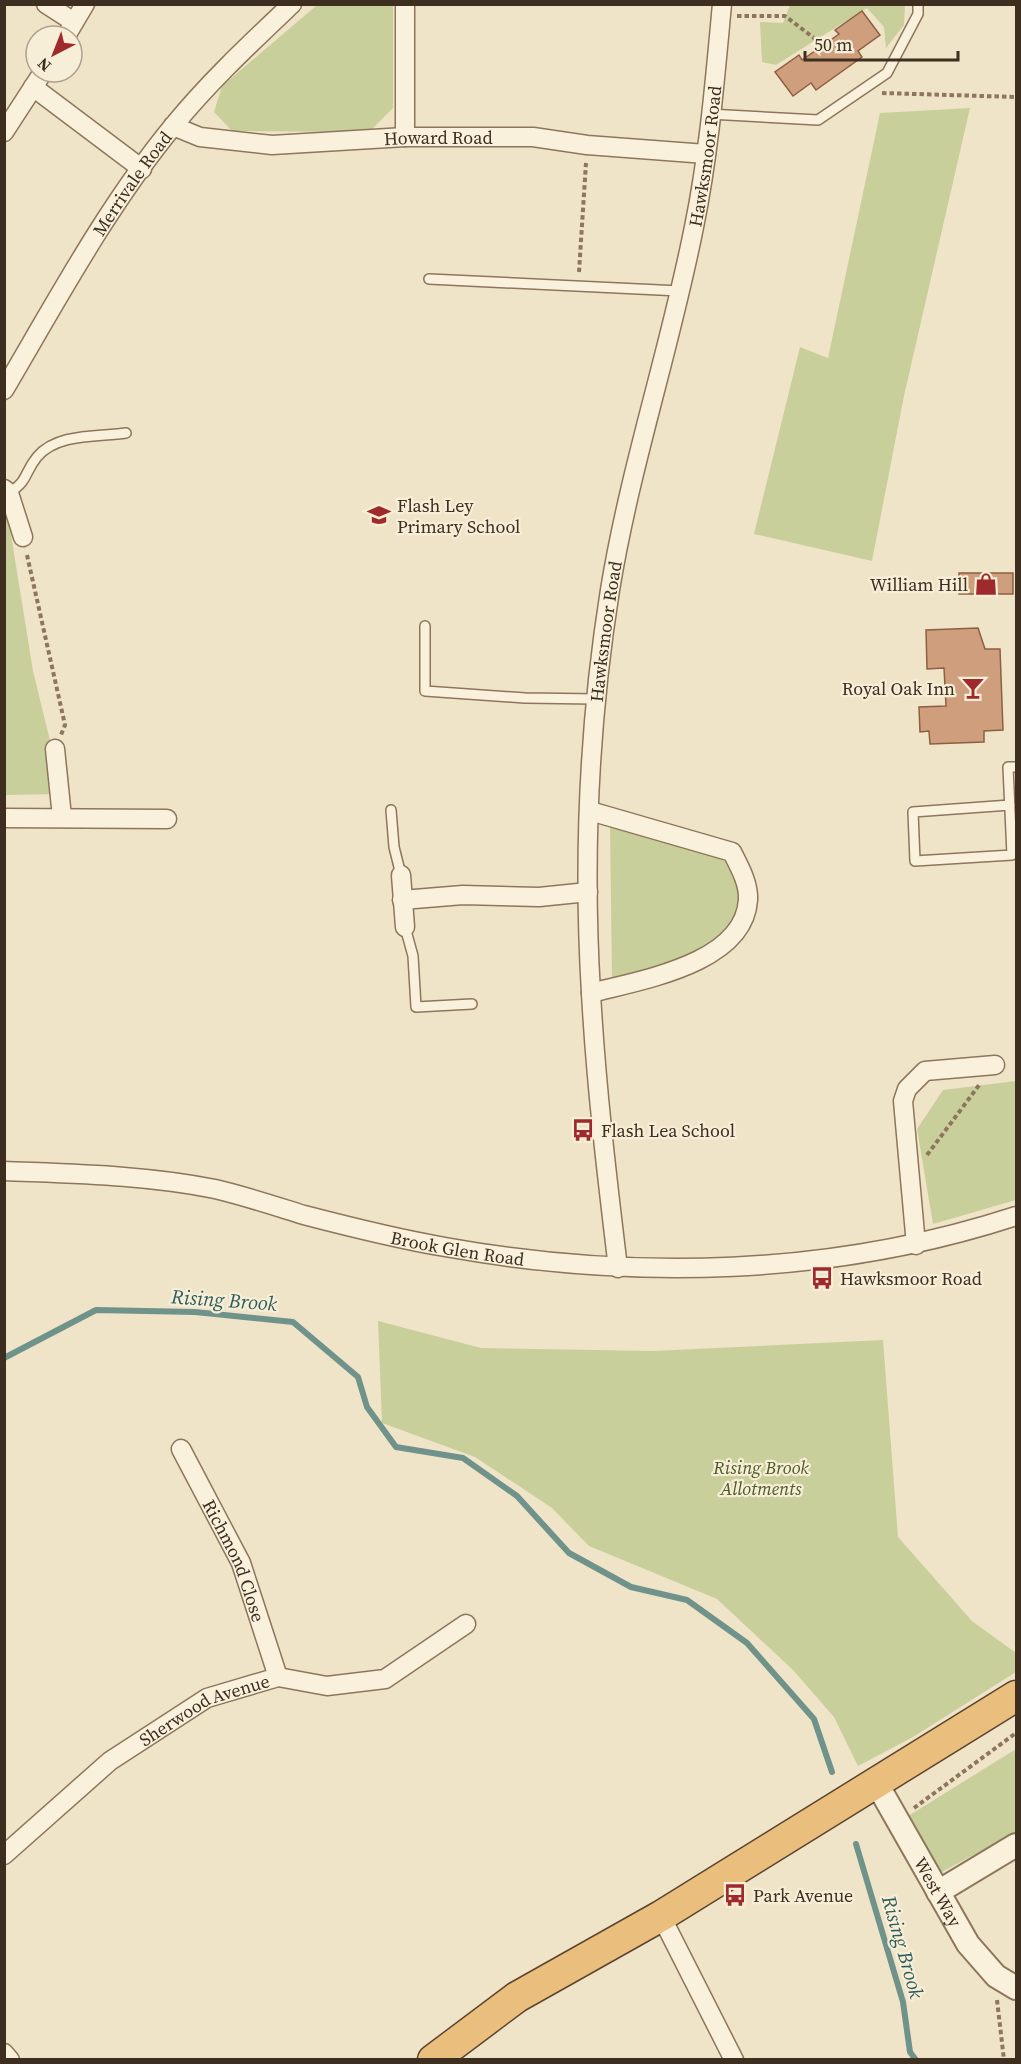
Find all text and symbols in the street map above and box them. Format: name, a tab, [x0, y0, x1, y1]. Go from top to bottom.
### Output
north arrow	[24, 24, 84, 84]
scale bar	[805, 24, 958, 62]
text: 50 m	[814, 32, 852, 57]
text: N	[32, 53, 56, 77]
street label: Hawksmoor Road	[682, 84, 727, 229]
street label: Howard Road	[383, 124, 493, 151]
street label: Merrivale Road	[86, 126, 177, 241]
place label: Flash Ley Primary School	[397, 493, 520, 539]
school or university icon: Flash Ley Primary School	[366, 502, 392, 528]
street label: Hawksmoor Road	[583, 559, 627, 703]
shop icon: William Hill	[973, 571, 999, 597]
place label: William Hill	[870, 572, 968, 597]
bar icon: Royal Oak Inn	[960, 675, 986, 701]
place label: Royal Oak Inn	[842, 676, 955, 701]
bus stop icon: Flash Lea School	[570, 1117, 596, 1143]
place label: Flash Lea School	[601, 1118, 735, 1143]
street label: Brook Glen Road	[388, 1224, 526, 1271]
bus stop icon: Hawksmoor Road	[809, 1265, 835, 1291]
place label: Hawksmoor Road	[840, 1266, 982, 1291]
water label: Rising Brook	[169, 1282, 278, 1318]
park label: Rising Brook Allotments	[712, 1455, 809, 1501]
street label: Richmond Close	[197, 1495, 272, 1625]
street label: Sherwood Avenue	[134, 1668, 272, 1752]
street label: West Way	[908, 1852, 969, 1932]
bus stop icon: Park Avenue	[722, 1882, 748, 1908]
place label: Park Avenue	[753, 1883, 853, 1908]
water label: Rising Brook	[875, 1891, 931, 2002]

